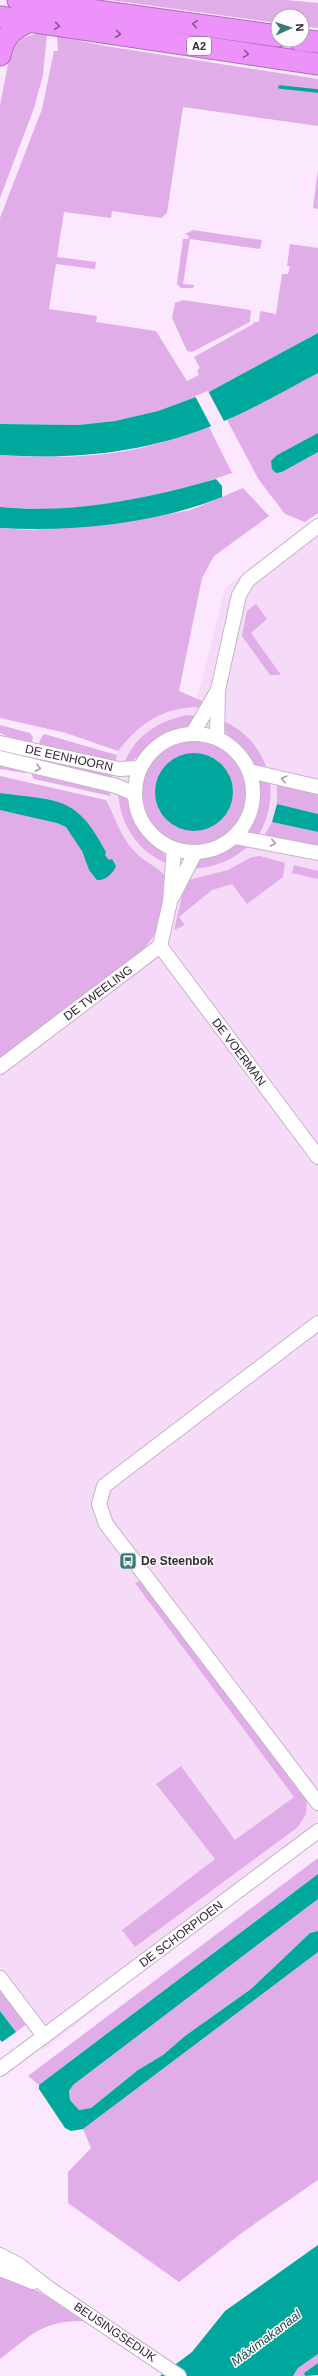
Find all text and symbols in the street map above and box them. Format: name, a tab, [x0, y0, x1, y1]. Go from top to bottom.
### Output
north arrow	[270, 8, 310, 48]
one-way arrow	[192, 20, 198, 29]
one-way arrow	[54, 21, 60, 30]
text: N	[294, 23, 306, 32]
one-way arrow	[114, 29, 121, 38]
road number: A2	[187, 37, 211, 55]
one-way arrow	[243, 49, 249, 58]
street label: DE EENHOORN	[24, 742, 114, 774]
one-way arrow	[35, 764, 41, 772]
one-way arrow	[280, 776, 287, 784]
one-way arrow	[270, 839, 276, 847]
street label: DE TWEELING	[61, 963, 135, 1023]
street label: DE VOERMAN	[209, 1016, 269, 1088]
bus stop icon: De Steenbok	[118, 1551, 138, 1571]
place label: De Steenbok	[141, 1554, 214, 1568]
street label: DE SCHORPIOEN	[137, 1898, 225, 1970]
street label: BEUSINGSEDIJK	[71, 2299, 159, 2365]
water label: Máximakanaal	[228, 2306, 305, 2369]

